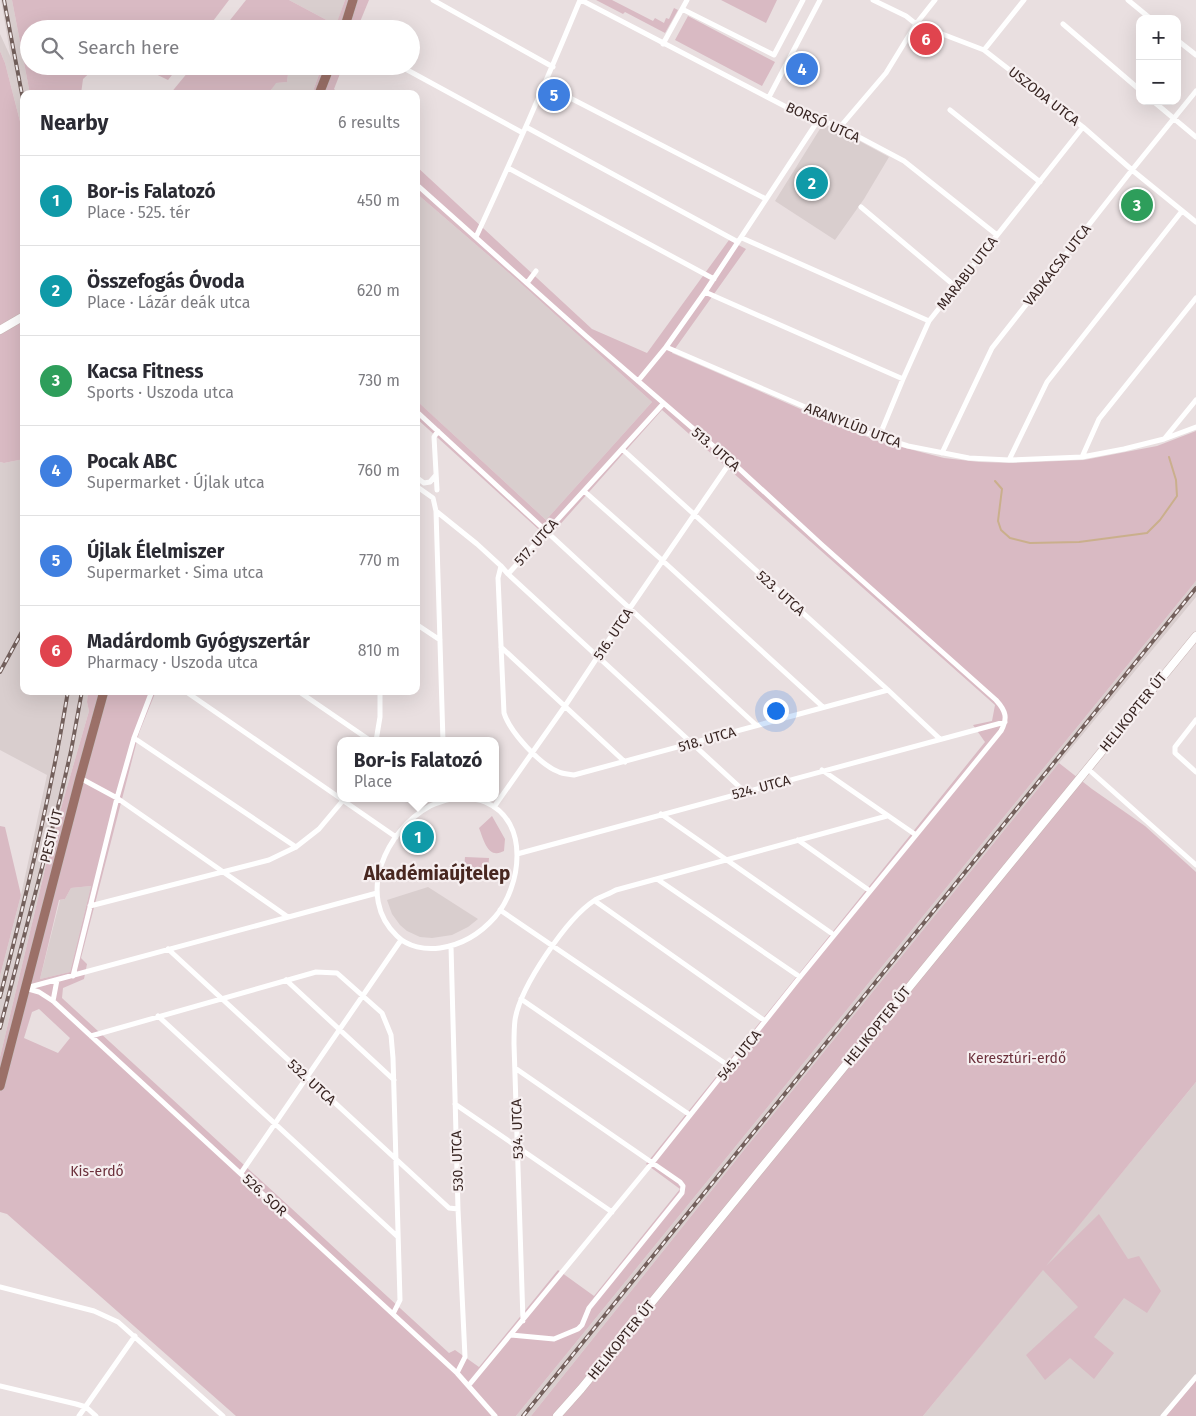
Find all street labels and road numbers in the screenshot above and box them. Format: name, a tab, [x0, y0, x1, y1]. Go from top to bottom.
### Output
street label: USZODA UTCA	[1005, 63, 1083, 129]
street label: BORSÓ UTCA	[783, 98, 863, 146]
street label: VADKACSA UTCA	[1020, 221, 1095, 310]
street label: MARABU UTCA	[933, 233, 1001, 314]
street label: ARANYLÚD UTCA	[802, 398, 904, 452]
street label: 513. UTCA	[688, 424, 743, 475]
street label: 517. UTCA	[511, 515, 562, 569]
street label: 523. UTCA	[753, 567, 809, 620]
street label: 516. UTCA	[590, 605, 637, 663]
street label: HELIKOPTER ÚT	[1095, 668, 1171, 755]
street label: 518. UTCA	[676, 723, 738, 756]
street label: 524. UTCA	[730, 772, 792, 803]
street label: PESTI ÚT	[36, 807, 66, 865]
street label: HELIKOPTER ÚT	[839, 982, 915, 1069]
street label: 545. UTCA	[714, 1027, 765, 1084]
street label: 532. UTCA	[284, 1056, 339, 1109]
street label: 534. UTCA	[508, 1099, 527, 1159]
street label: 530. UTCA	[448, 1130, 467, 1192]
street label: 526. SOR	[239, 1171, 291, 1220]
street label: HELIKOPTER ÚT	[583, 1296, 659, 1383]

